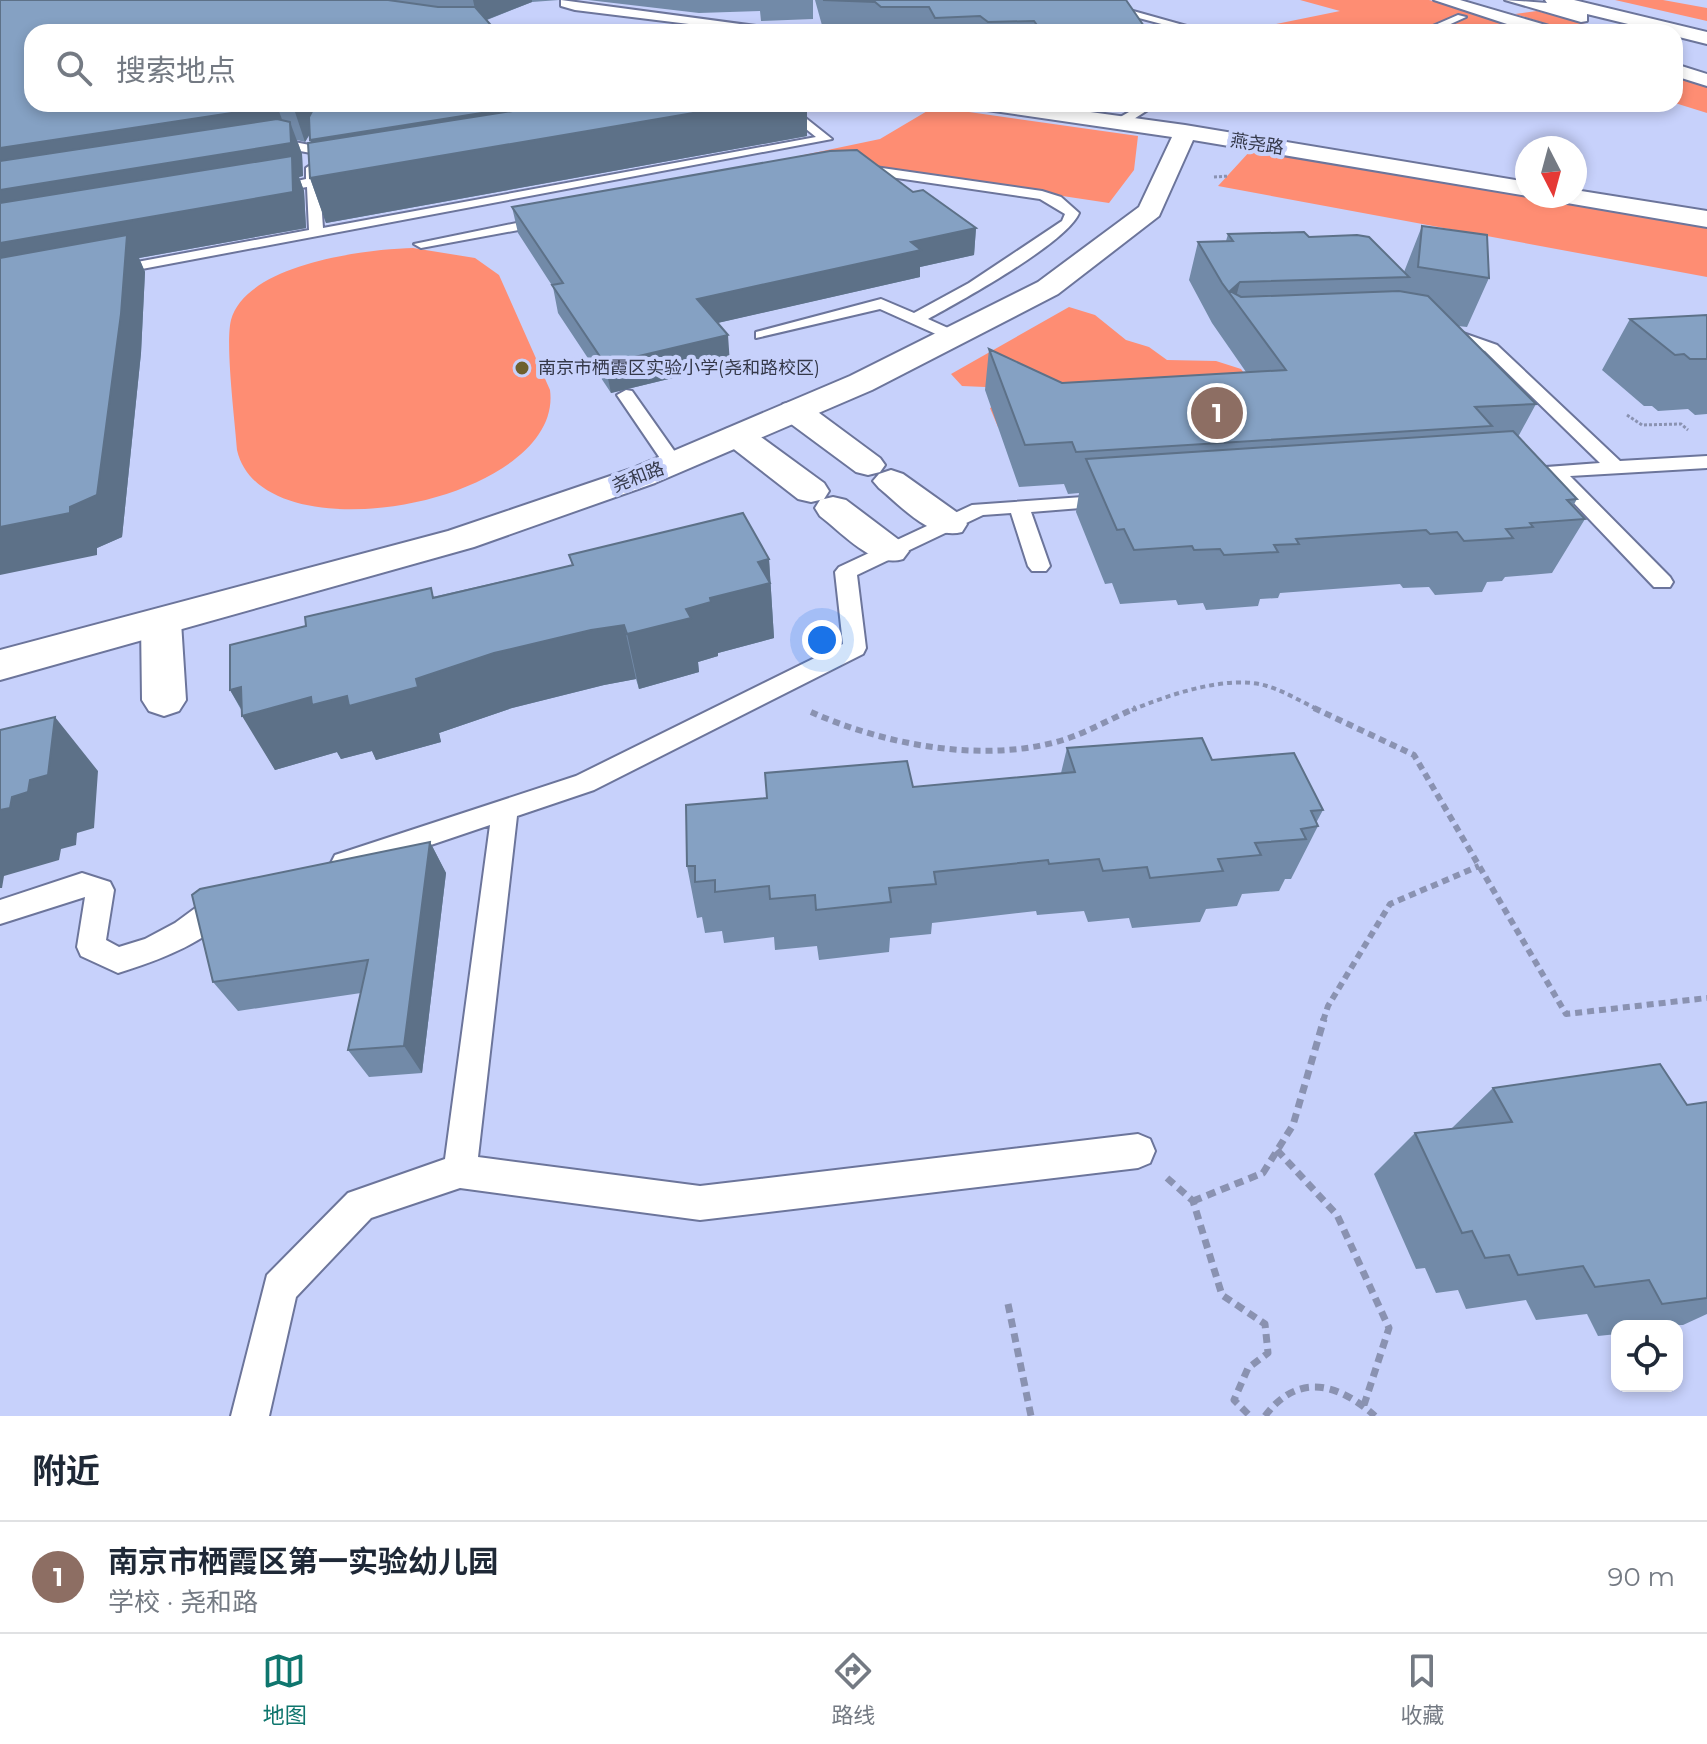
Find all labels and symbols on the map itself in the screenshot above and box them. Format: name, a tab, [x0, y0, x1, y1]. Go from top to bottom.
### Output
street label: 燕尧路	[1229, 129, 1285, 159]
north arrow	[1515, 136, 1587, 208]
place label: 南京市栖霞区实验小学(尧和路校区)	[538, 357, 820, 379]
marker: 南京市栖霞区实验小学(尧和路校区)	[513, 359, 531, 377]
pin: 1	[1191, 383, 1243, 443]
street label: 尧和路	[609, 457, 667, 497]
your location	[802, 620, 842, 660]

